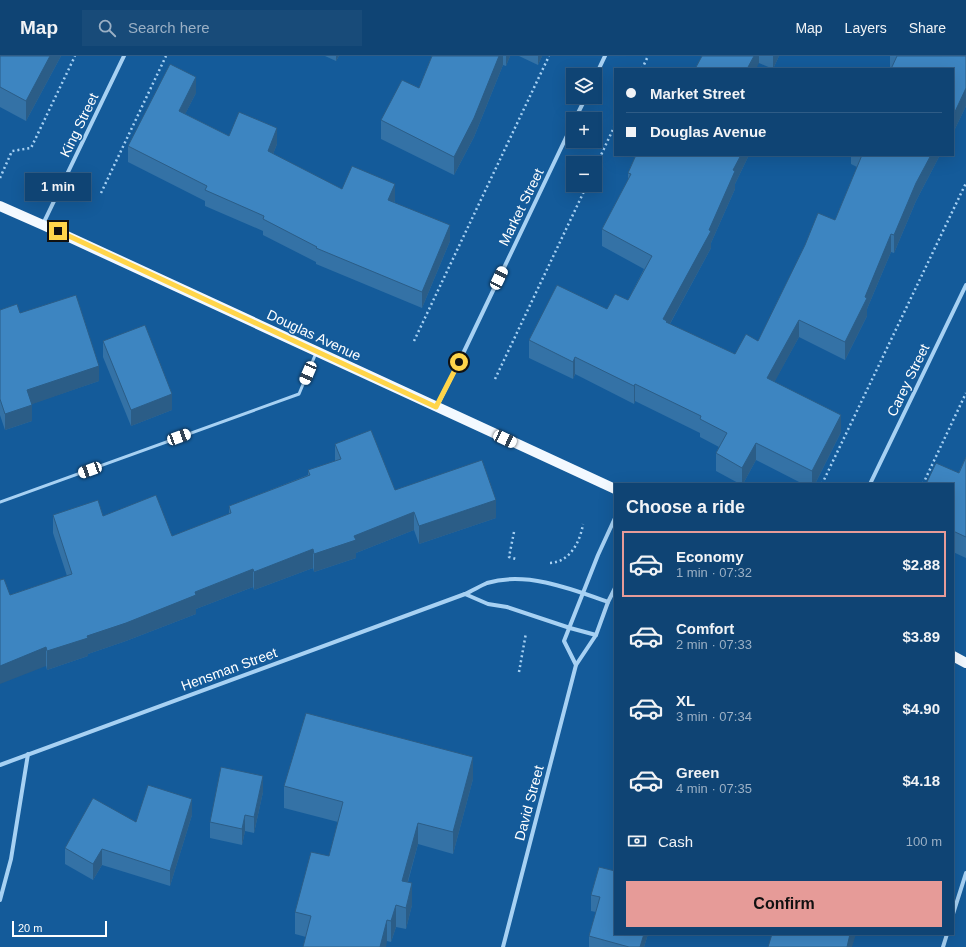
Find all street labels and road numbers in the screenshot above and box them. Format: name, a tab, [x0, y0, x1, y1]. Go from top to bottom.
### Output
street label: King Street	[57, 90, 101, 160]
street label: Market Street	[495, 166, 547, 248]
street label: Douglas Avenue	[265, 306, 364, 364]
street label: Carey Street	[884, 341, 932, 419]
street label: Hensman Street	[179, 644, 279, 694]
street label: David Street	[511, 764, 547, 842]

